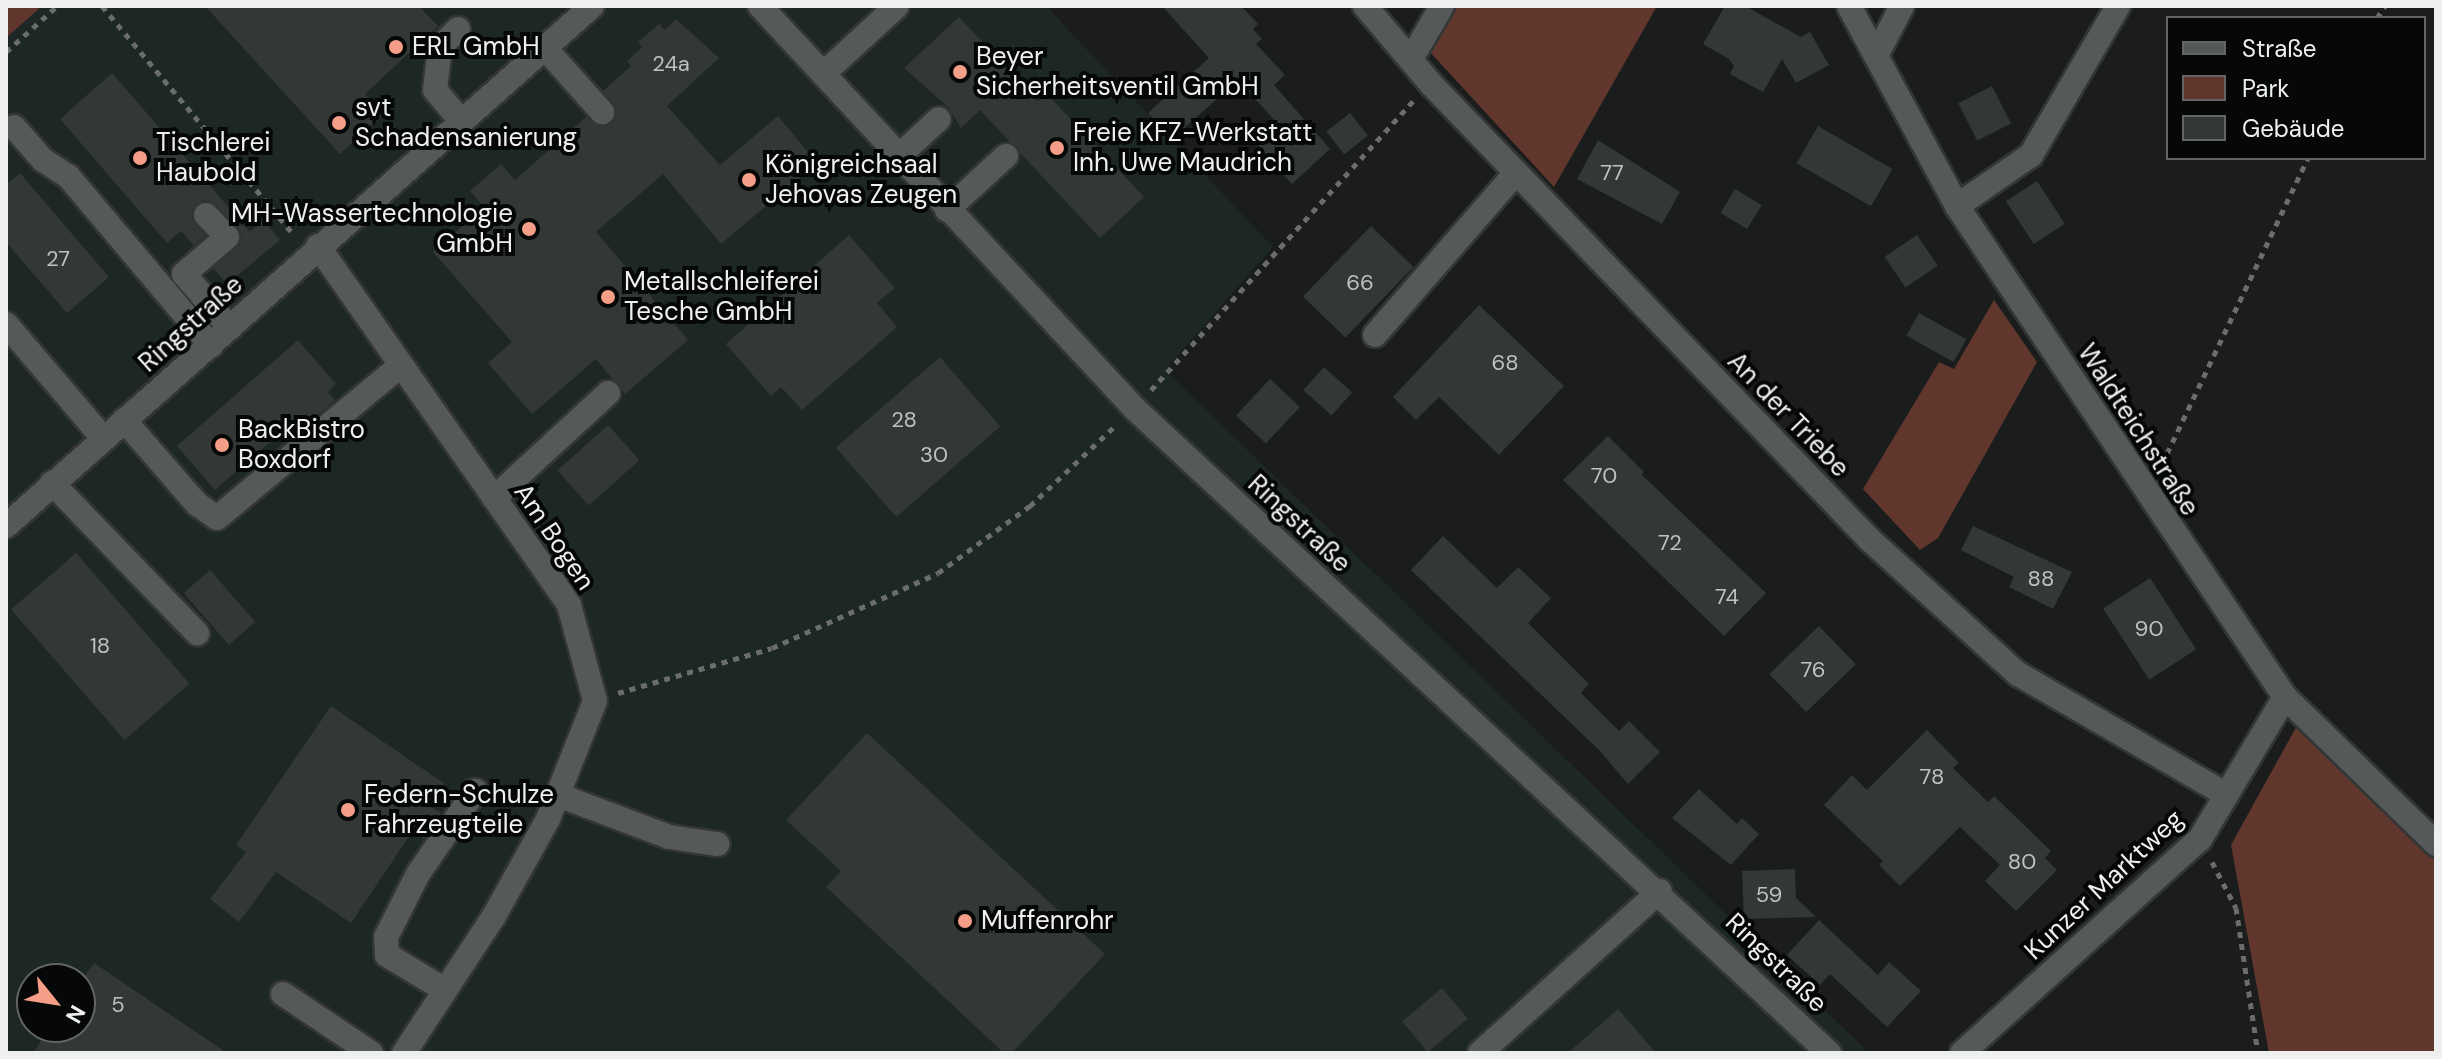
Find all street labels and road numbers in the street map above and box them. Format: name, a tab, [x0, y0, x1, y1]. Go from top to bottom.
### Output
street label: Ringstraße	[133, 269, 249, 379]
street label: Waldteichstraße	[2071, 338, 2205, 522]
street label: An der Triebe	[1721, 346, 1855, 484]
street label: Ringstraße	[1241, 469, 1357, 579]
street label: Am Bogen	[507, 478, 601, 596]
street label: Kunzer Marktweg	[2018, 804, 2190, 966]
street label: Ringstraße	[1719, 907, 1833, 1019]

